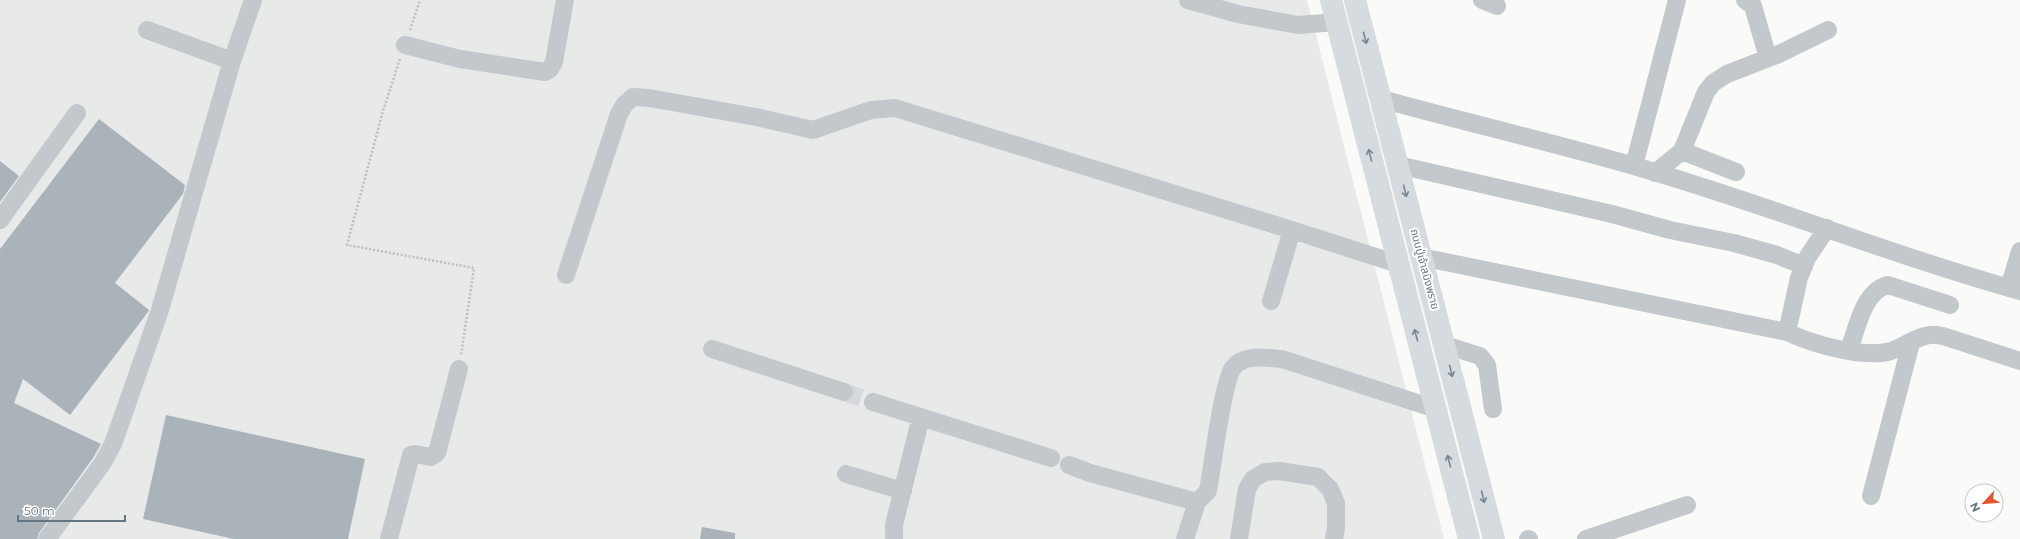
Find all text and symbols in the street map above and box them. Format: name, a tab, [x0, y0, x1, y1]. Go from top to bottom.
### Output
one-way arrow	[1362, 31, 1369, 44]
one-way arrow	[1366, 148, 1374, 161]
one-way arrow	[1401, 184, 1409, 197]
street label: ถนนปู่เจ้าสมิงพราย	[1407, 227, 1443, 311]
one-way arrow	[1412, 329, 1420, 342]
one-way arrow	[1448, 364, 1456, 377]
one-way arrow	[1445, 454, 1452, 467]
north arrow	[1964, 483, 2004, 523]
one-way arrow	[1480, 490, 1488, 503]
scale bar	[18, 497, 125, 523]
text: N	[1967, 500, 1983, 514]
text: 50 m	[24, 503, 55, 518]

